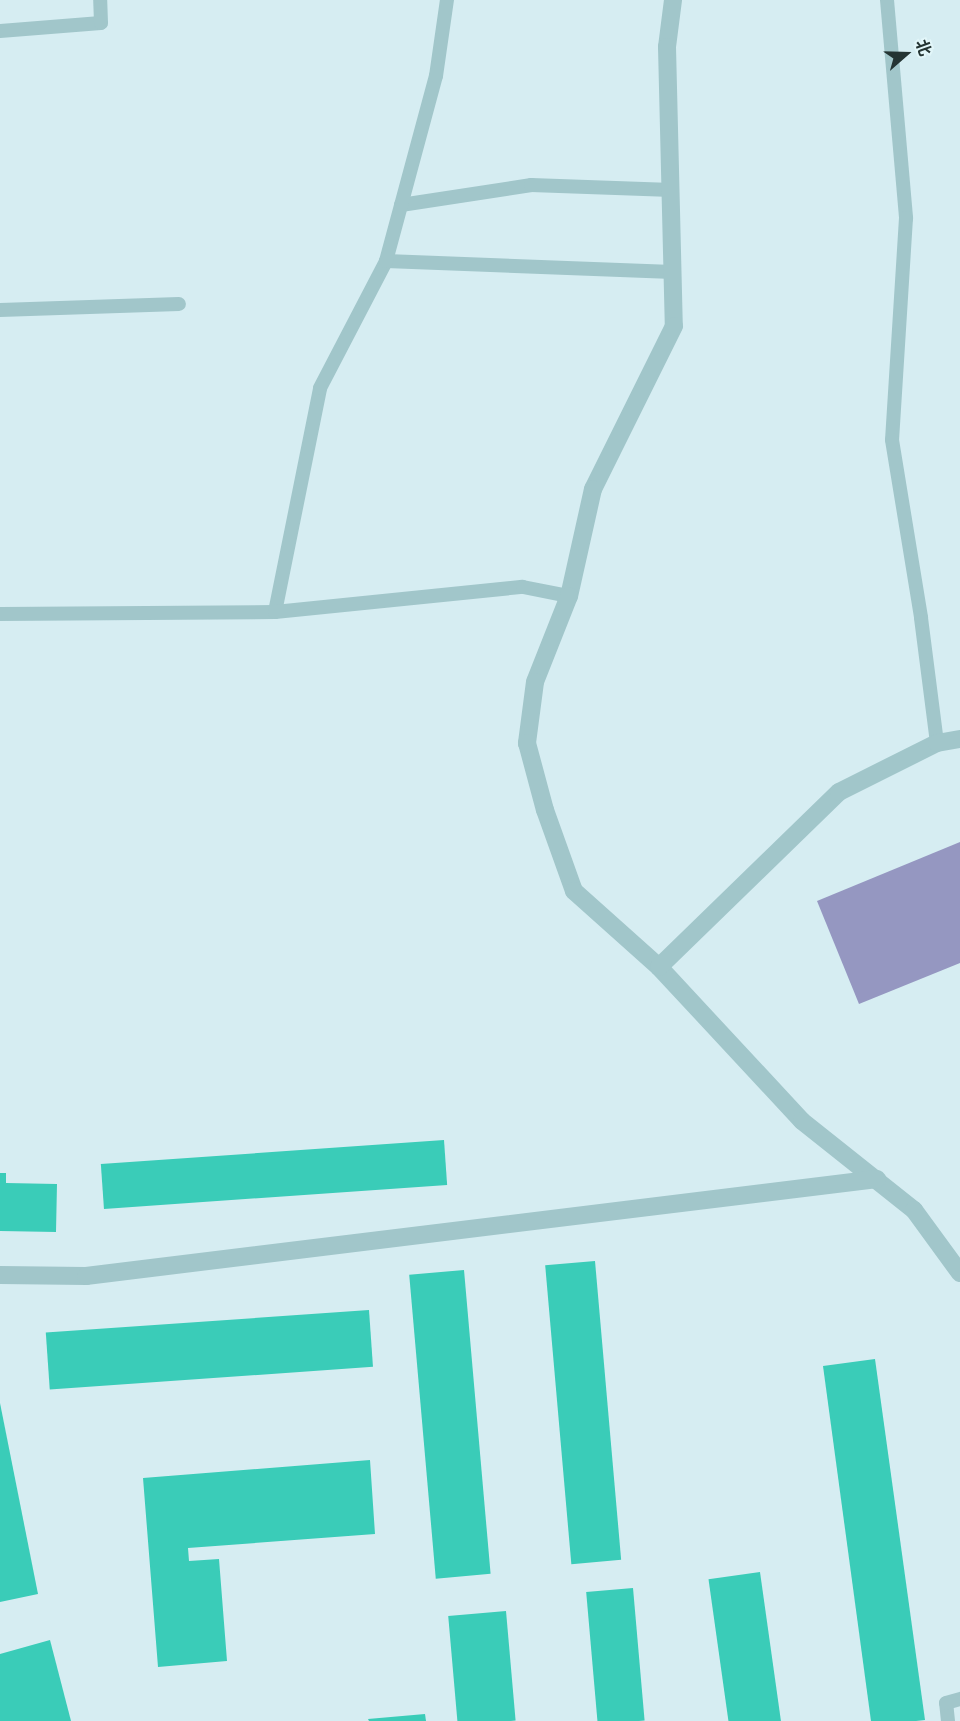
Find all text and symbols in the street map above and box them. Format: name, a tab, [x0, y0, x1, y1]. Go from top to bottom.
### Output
north arrow	[876, 24, 936, 84]
text: 北	[913, 37, 934, 58]

